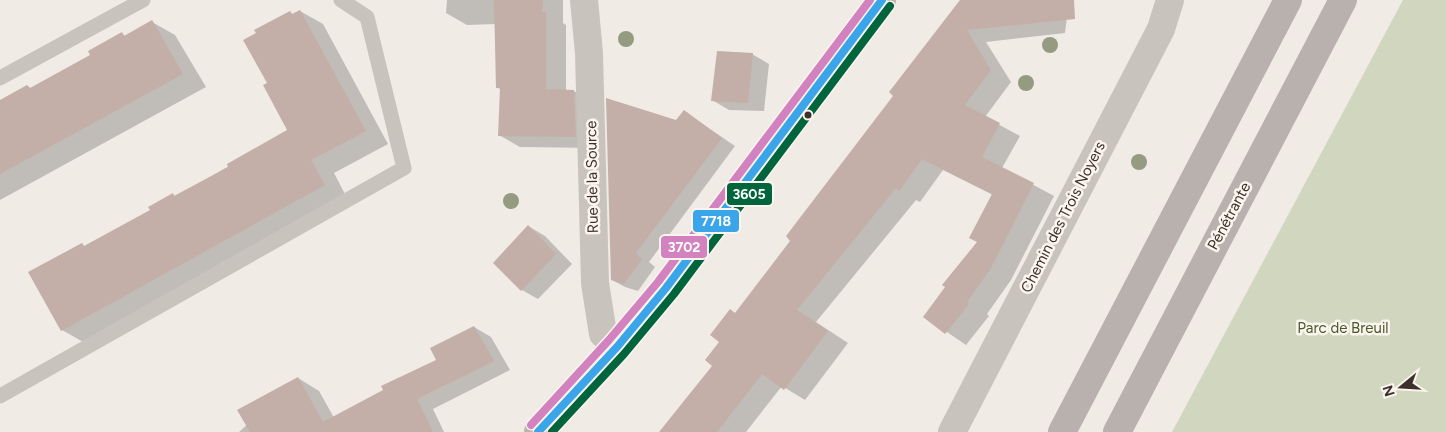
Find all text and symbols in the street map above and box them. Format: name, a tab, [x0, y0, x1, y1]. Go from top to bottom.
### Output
unlabelled marker	[803, 110, 813, 120]
street label: Rue de la Source	[582, 121, 602, 233]
street label: Chemin des Trois Noyers	[1017, 139, 1109, 295]
street label: Pénétrante	[1204, 179, 1254, 253]
line badge: 3605	[726, 182, 773, 206]
text: 3605	[732, 186, 766, 203]
line badge: 7718	[692, 209, 740, 233]
text: 7718	[701, 213, 731, 230]
line badge: 3702	[660, 235, 708, 259]
text: 3702	[668, 239, 700, 256]
park label: Parc de Breuil	[1297, 319, 1389, 337]
north arrow	[1376, 362, 1426, 412]
text: N	[1379, 383, 1399, 399]

